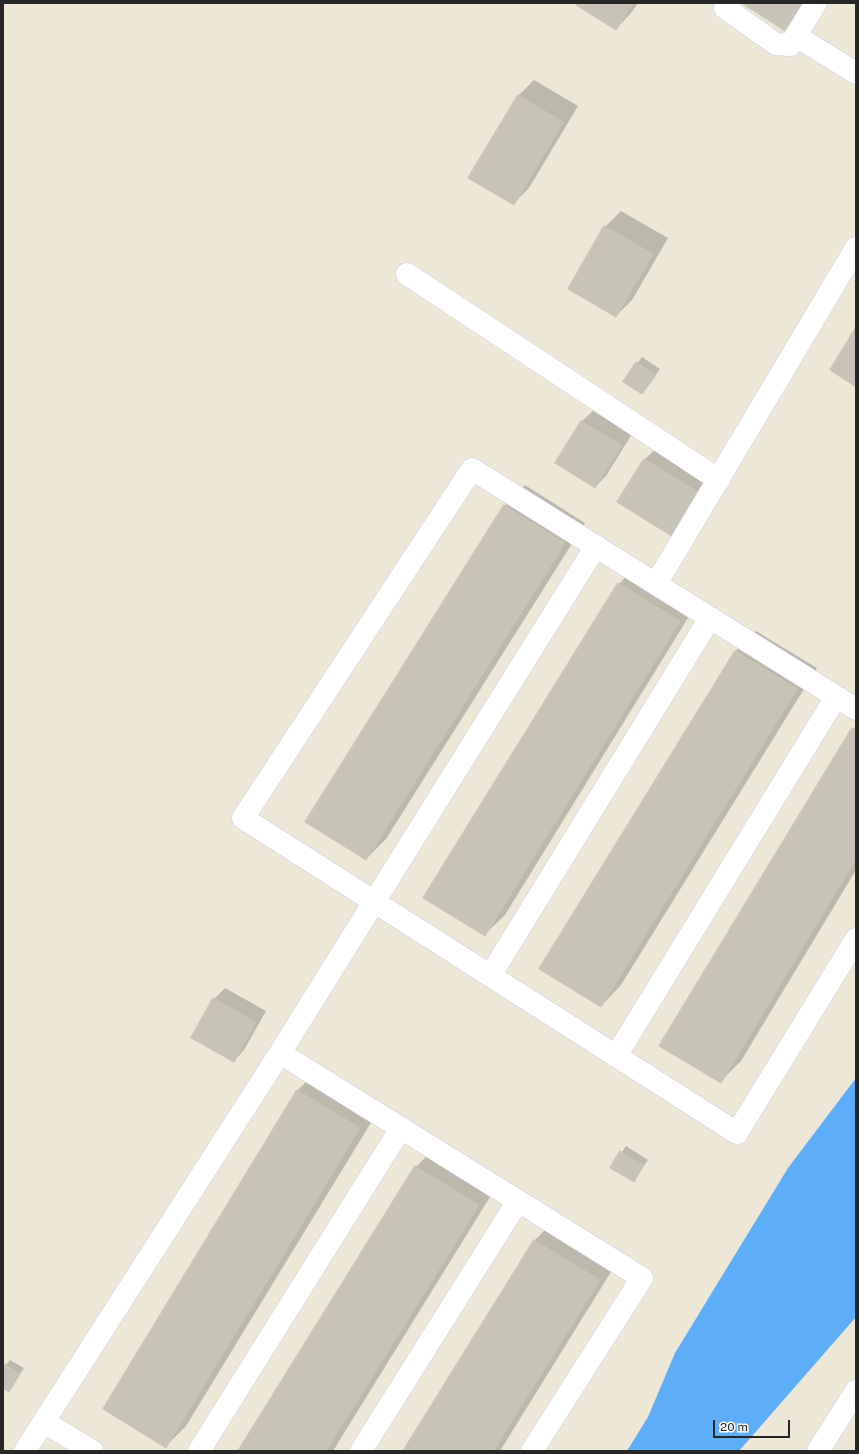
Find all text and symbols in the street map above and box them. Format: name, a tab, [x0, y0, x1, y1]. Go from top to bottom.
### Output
scale bar	[715, 1412, 792, 1438]
text: 20 m	[720, 1420, 748, 1434]

